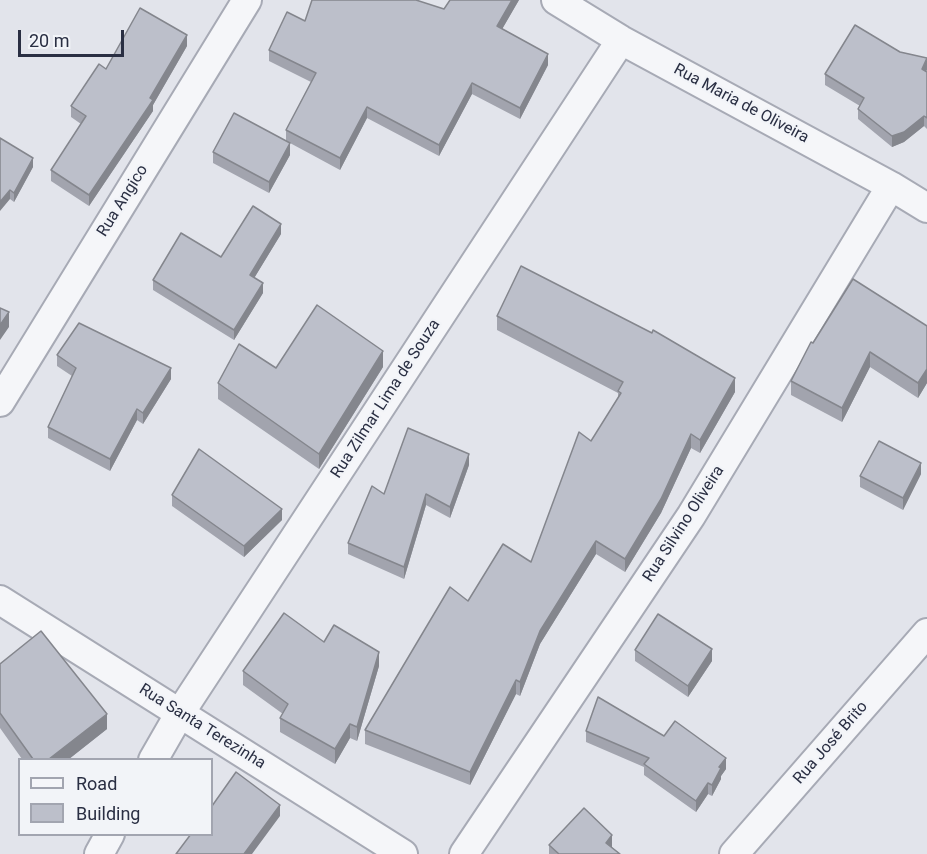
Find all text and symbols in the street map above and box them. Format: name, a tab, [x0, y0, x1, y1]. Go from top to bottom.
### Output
scale bar	[21, 18, 128, 56]
text: 20 m	[29, 30, 69, 51]
street label: Rua Maria de Oliveira	[670, 60, 812, 148]
street label: Rua Angico	[93, 162, 153, 240]
street label: Rua Zilmar Lima de Souza	[327, 316, 445, 482]
street label: Rua Silvino Oliveira	[639, 462, 729, 586]
street label: Rua Santa Terezinha	[135, 680, 269, 774]
street label: Rua José Brito	[790, 698, 872, 788]
legend	[18, 758, 213, 836]
text: Road	[76, 773, 117, 794]
text: Building	[76, 803, 140, 824]

